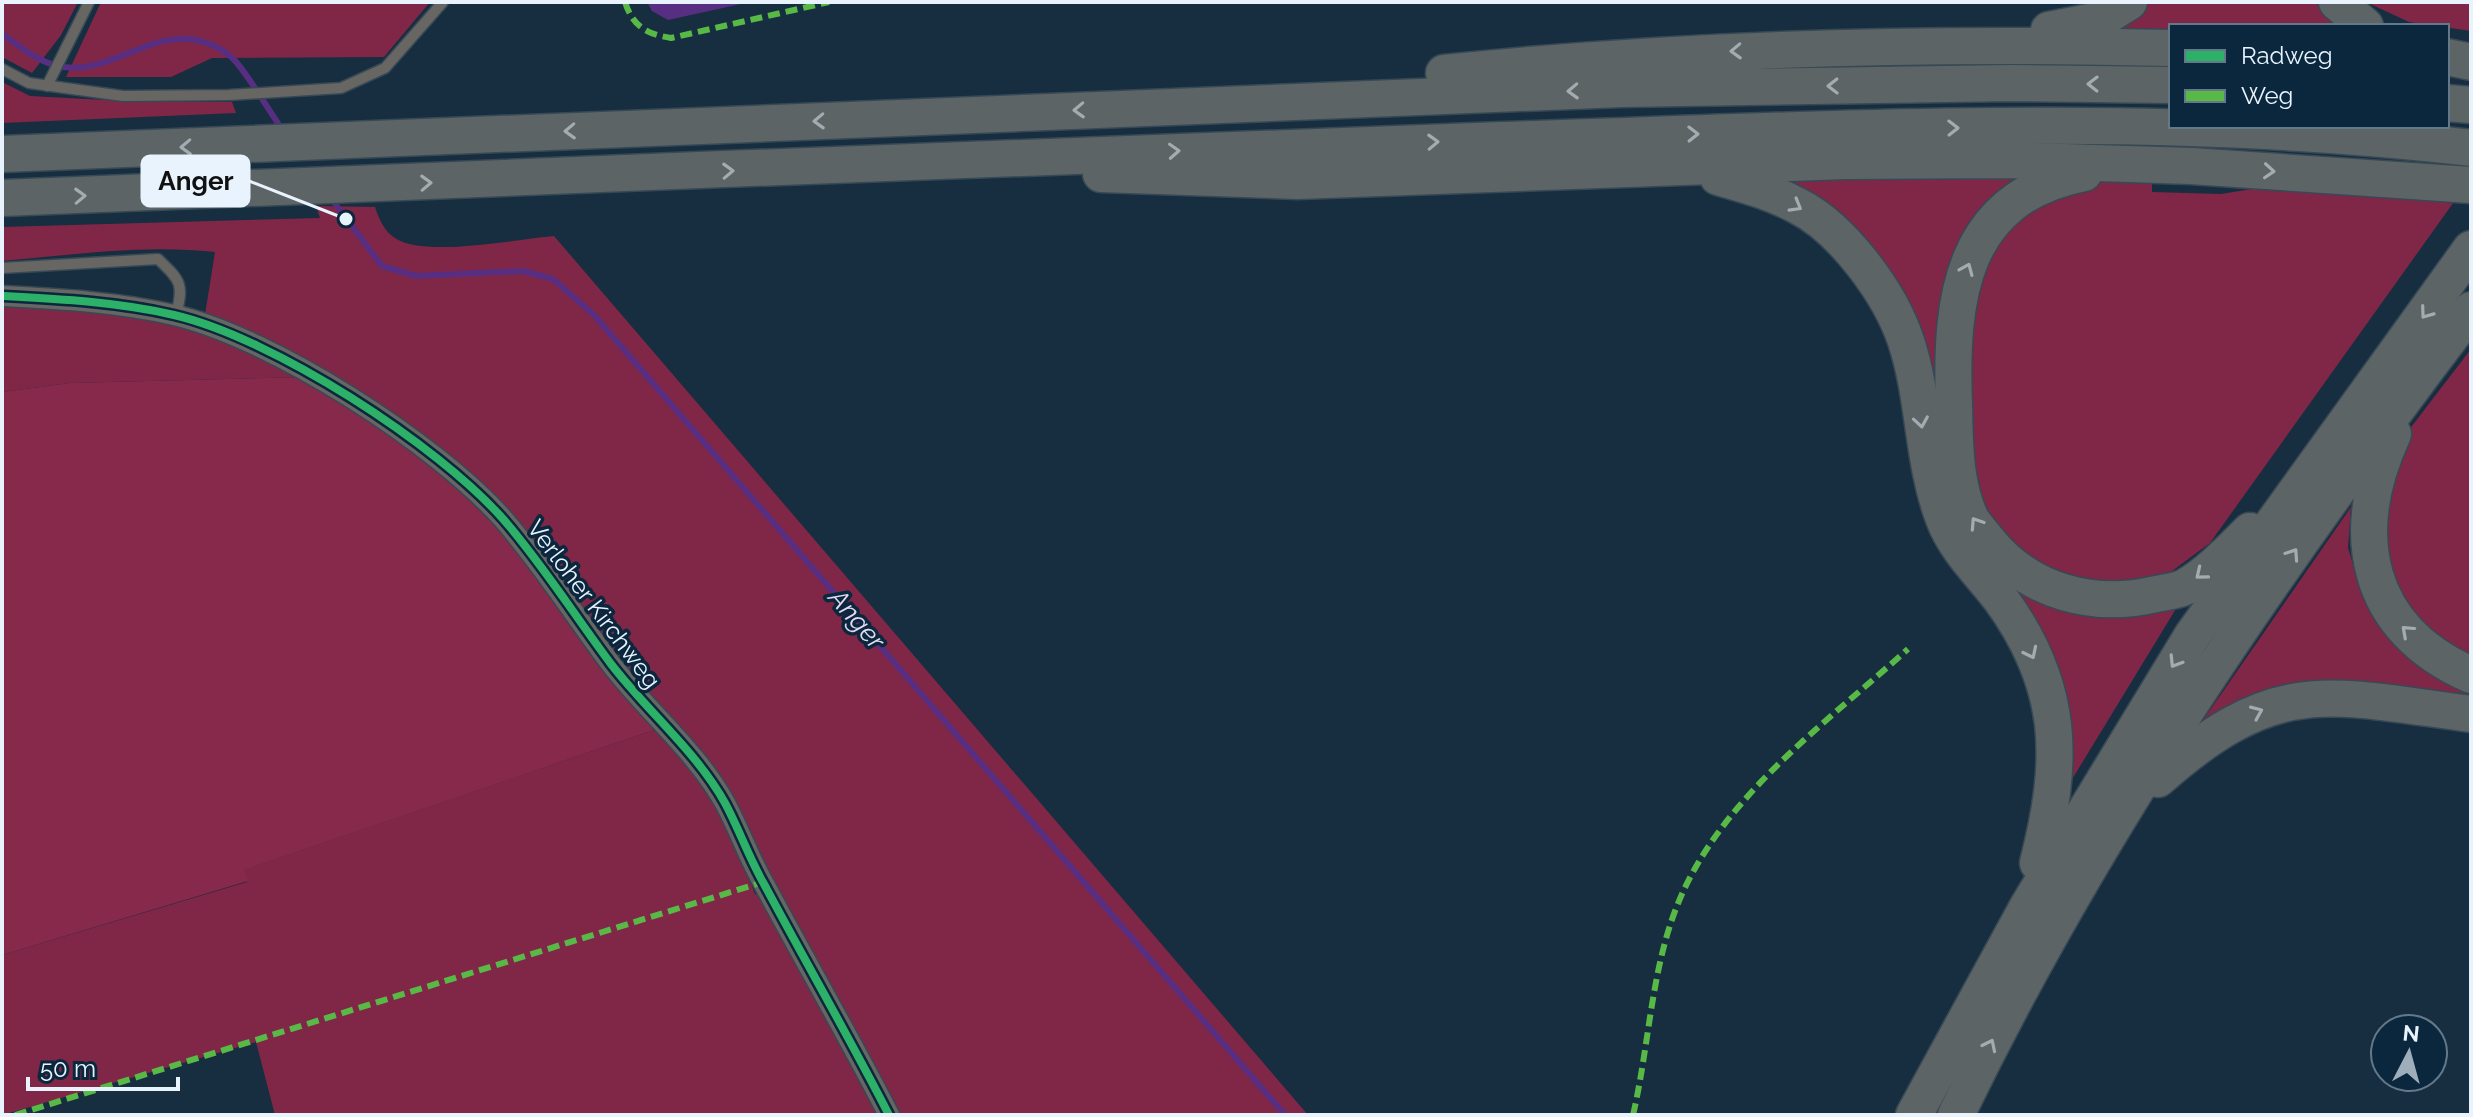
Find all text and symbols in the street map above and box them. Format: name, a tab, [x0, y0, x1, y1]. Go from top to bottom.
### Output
legend	[2169, 24, 2449, 128]
text: Radweg	[2241, 41, 2333, 70]
one-way arrow	[1729, 42, 1742, 59]
one-way arrow	[2086, 75, 2099, 93]
one-way arrow	[1826, 77, 1839, 95]
text: Weg	[2241, 81, 2293, 110]
one-way arrow	[1566, 82, 1579, 99]
one-way arrow	[1072, 101, 1085, 118]
one-way arrow	[812, 112, 825, 129]
one-way arrow	[1947, 119, 1960, 136]
one-way arrow	[563, 123, 576, 140]
one-way arrow	[1687, 125, 1700, 143]
one-way arrow	[1427, 133, 1440, 150]
one-way arrow	[179, 138, 192, 155]
one-way arrow	[1168, 143, 1181, 160]
callout: Anger	[142, 156, 249, 206]
one-way arrow	[2263, 162, 2276, 179]
one-way arrow	[722, 163, 735, 180]
text: Anger	[158, 166, 234, 196]
one-way arrow	[420, 174, 433, 191]
one-way arrow	[74, 187, 87, 204]
one-way arrow	[1788, 197, 1802, 212]
one-way arrow	[1957, 263, 1973, 277]
one-way arrow	[2421, 304, 2435, 318]
one-way arrow	[1912, 415, 1929, 429]
street label: Verloher Kirchweg	[521, 514, 667, 694]
one-way arrow	[1970, 518, 1985, 532]
one-way arrow	[2283, 549, 2298, 563]
one-way arrow	[2196, 564, 2210, 579]
water label: Anger	[822, 581, 892, 656]
one-way arrow	[2402, 626, 2416, 641]
one-way arrow	[2021, 645, 2037, 659]
one-way arrow	[2170, 653, 2185, 668]
one-way arrow	[2249, 705, 2263, 722]
north arrow	[2369, 1013, 2449, 1093]
text: N	[2401, 1019, 2421, 1047]
one-way arrow	[1981, 1038, 1996, 1053]
scale bar	[28, 1041, 178, 1091]
text: 50 m	[40, 1054, 96, 1083]

